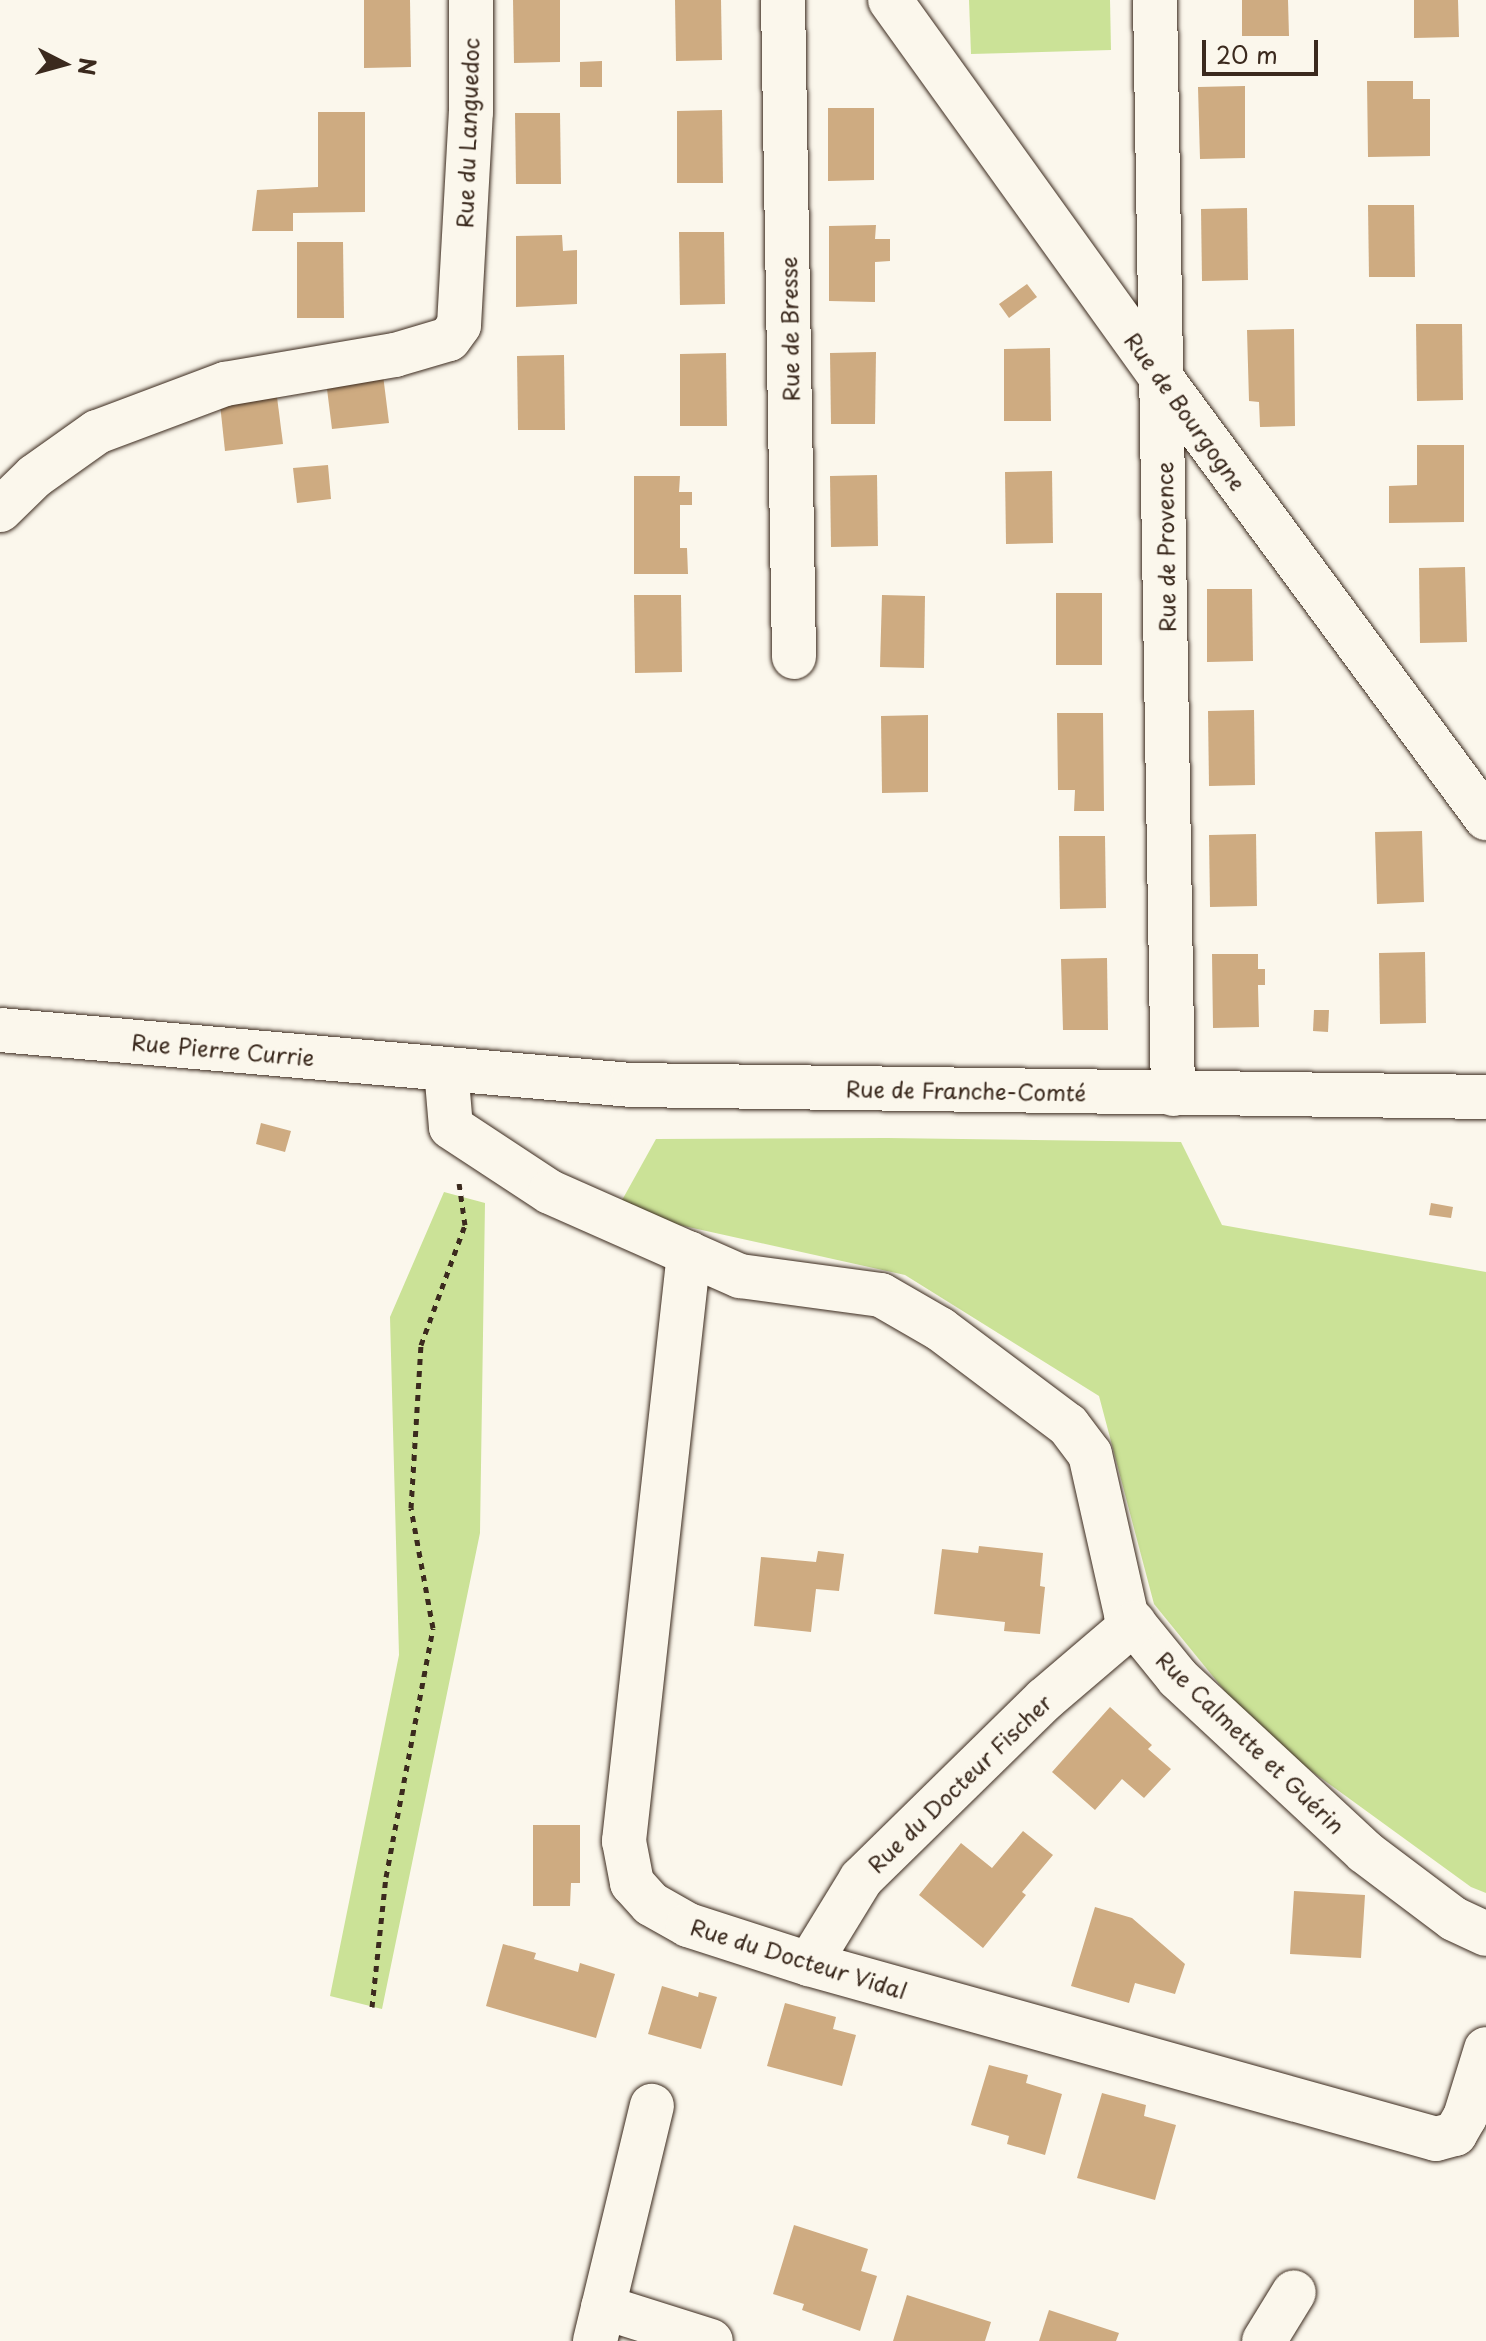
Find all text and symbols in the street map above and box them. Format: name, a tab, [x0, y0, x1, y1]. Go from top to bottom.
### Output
north arrow	[24, 24, 104, 104]
scale bar	[1206, 24, 1322, 74]
street label: Rue du Languedoc	[450, 35, 484, 231]
text: 20 m	[1216, 36, 1278, 72]
text: N	[71, 56, 106, 77]
street label: Rue de Bresse	[775, 255, 803, 403]
street label: Rue de Bourgogne	[1119, 325, 1253, 497]
street label: Rue de Provence	[1150, 460, 1180, 634]
street label: Rue Pierre Currie	[129, 1028, 317, 1070]
street label: Rue de Franche-Comté	[844, 1075, 1088, 1105]
street label: Rue Calmette et Guérin	[1152, 1646, 1350, 1838]
street label: Rue du Docteur Fischer	[861, 1687, 1057, 1879]
street label: Rue du Docteur Vidal	[686, 1912, 912, 2004]

